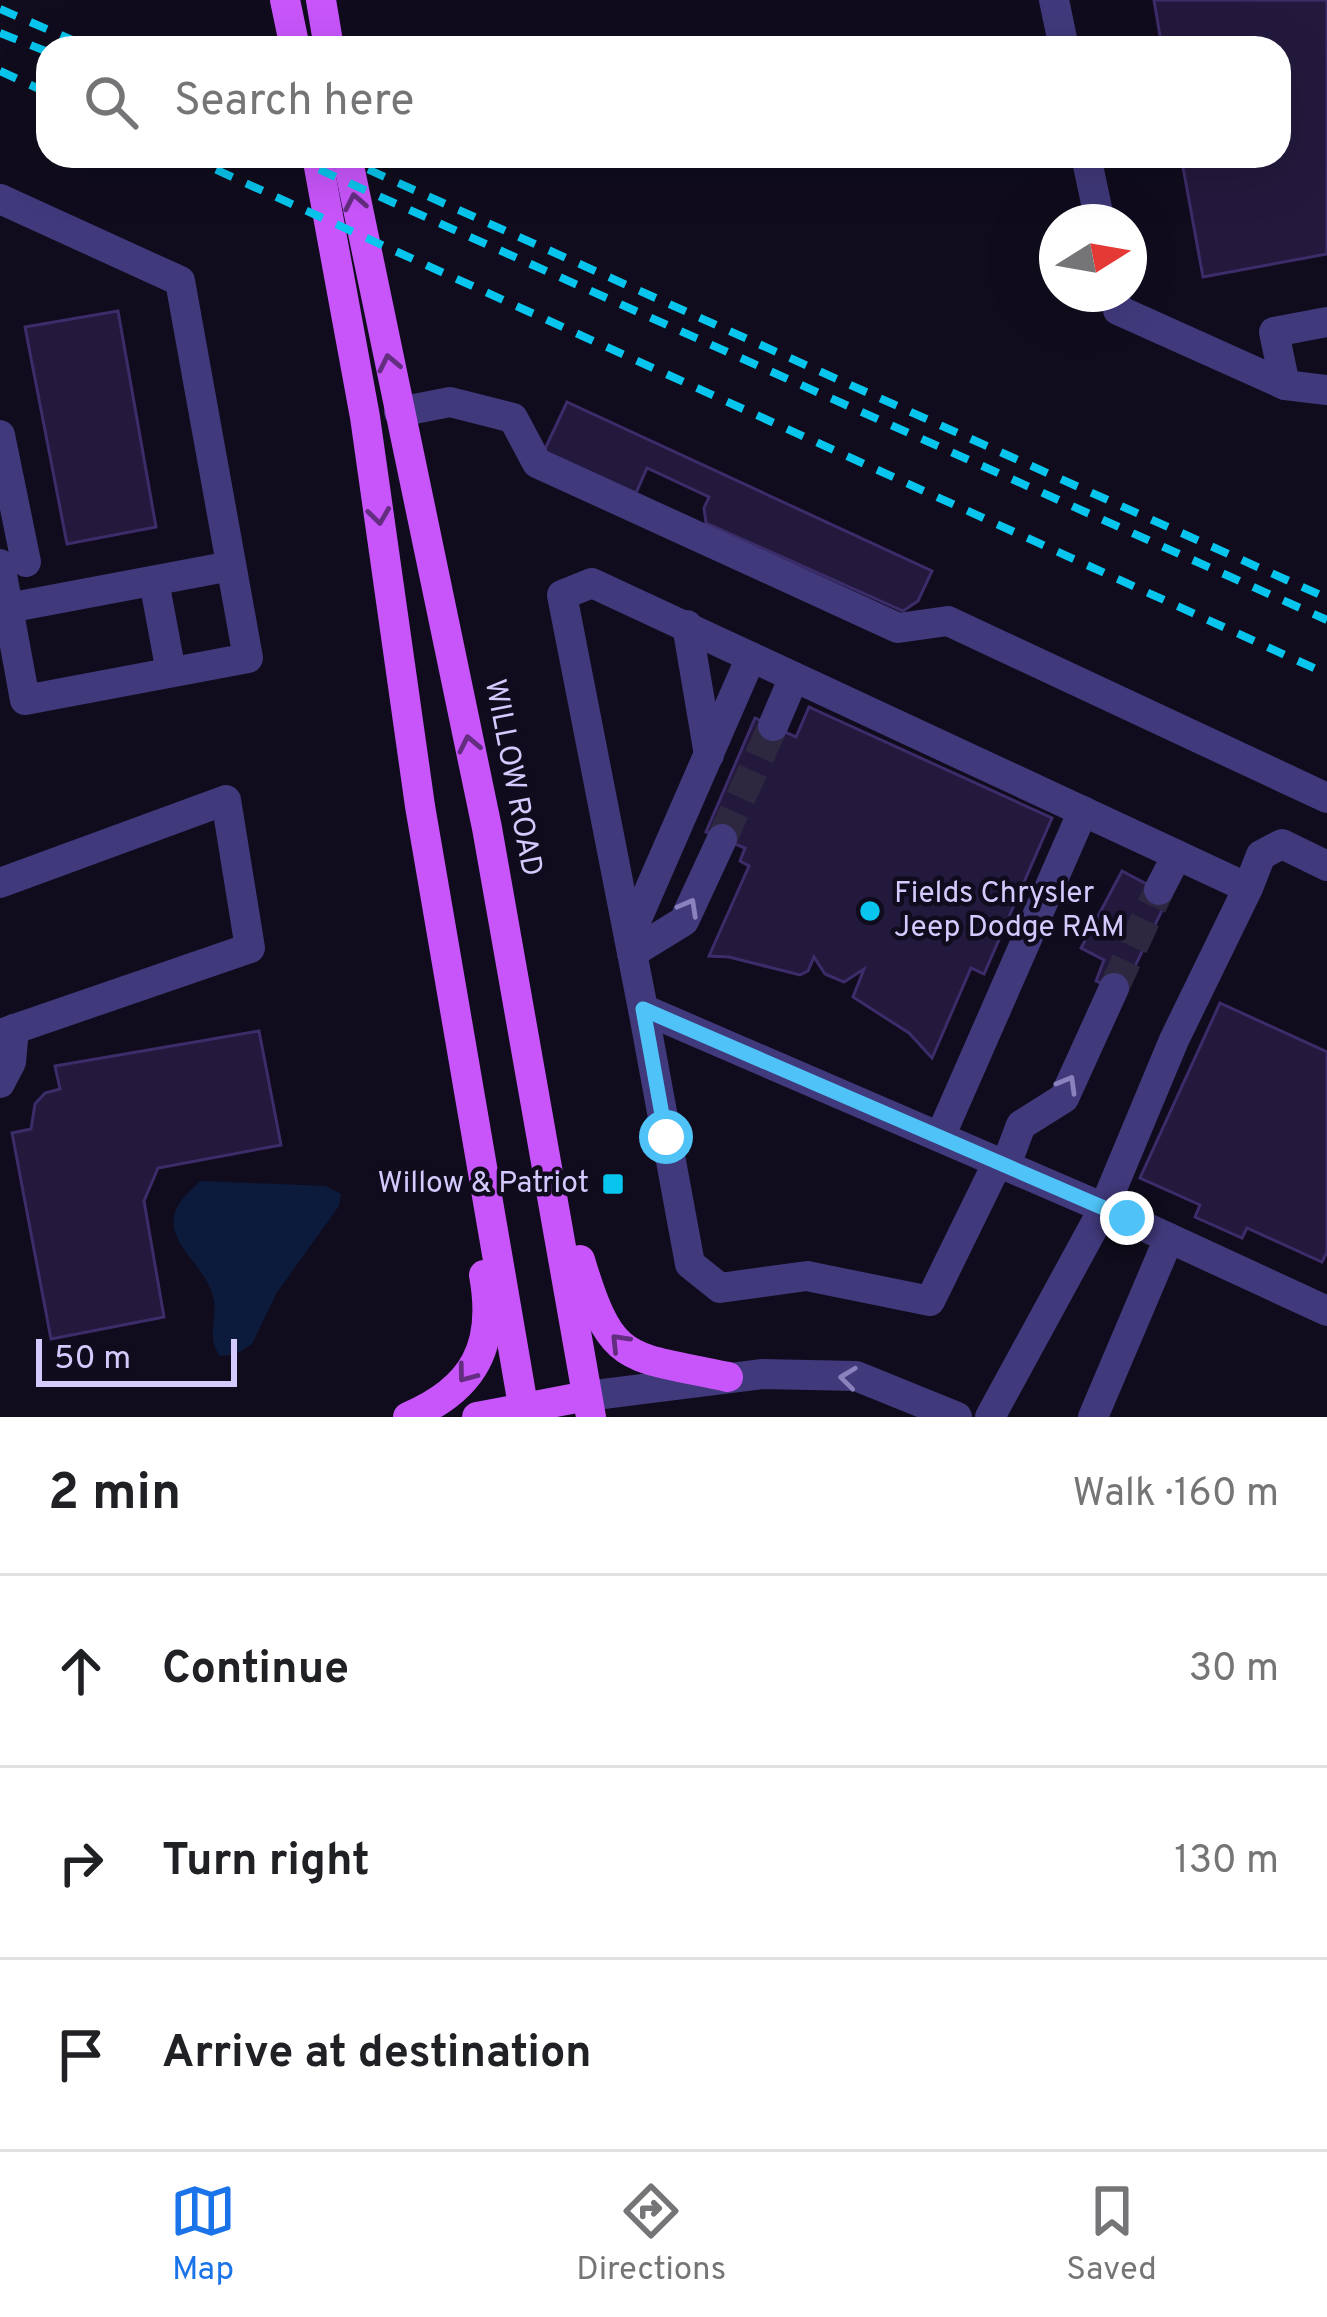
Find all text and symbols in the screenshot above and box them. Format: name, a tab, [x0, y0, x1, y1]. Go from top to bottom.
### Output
search box	[36, 36, 1291, 168]
icon: search	[78, 69, 144, 135]
text: Search here	[174, 74, 414, 131]
one-way arrow	[343, 193, 369, 213]
north arrow	[1039, 204, 1147, 312]
one-way arrow	[377, 353, 402, 373]
one-way arrow	[365, 506, 391, 525]
street label: WILLOW ROAD	[475, 676, 549, 880]
one-way arrow	[457, 735, 483, 755]
place label: Fields Chrysler Jeep Dodge RAM	[894, 876, 1125, 947]
one-way arrow	[675, 898, 698, 920]
marker: Fields Chrysler Jeep Dodge RAM	[857, 898, 883, 924]
one-way arrow	[1054, 1075, 1077, 1097]
route start	[639, 1110, 693, 1164]
place label: Willow & Patriot	[377, 1166, 589, 1203]
marker: Willow & Patriot	[600, 1171, 626, 1197]
route end	[1100, 1191, 1154, 1245]
scale bar	[36, 1333, 237, 1386]
one-way arrow	[612, 1334, 634, 1356]
text: 50 m	[54, 1339, 131, 1381]
one-way arrow	[458, 1360, 480, 1382]
one-way arrow	[838, 1366, 857, 1392]
text: 2 min	[48, 1463, 181, 1528]
text: Walk · 160 m	[1072, 1471, 1279, 1520]
icon: ahead	[48, 1638, 114, 1704]
text: Continue	[162, 1642, 349, 1699]
text: 30 m	[1189, 1646, 1279, 1695]
icon: right	[48, 1830, 114, 1896]
text: Turn right	[162, 1834, 370, 1891]
text: 130 m	[1174, 1838, 1279, 1887]
icon: arrive	[48, 2022, 114, 2088]
text: Arrive at destination	[162, 2026, 592, 2083]
tab: Map	[170, 2178, 236, 2292]
tab: Directions	[576, 2178, 726, 2292]
tab: Saved	[1066, 2178, 1157, 2292]

